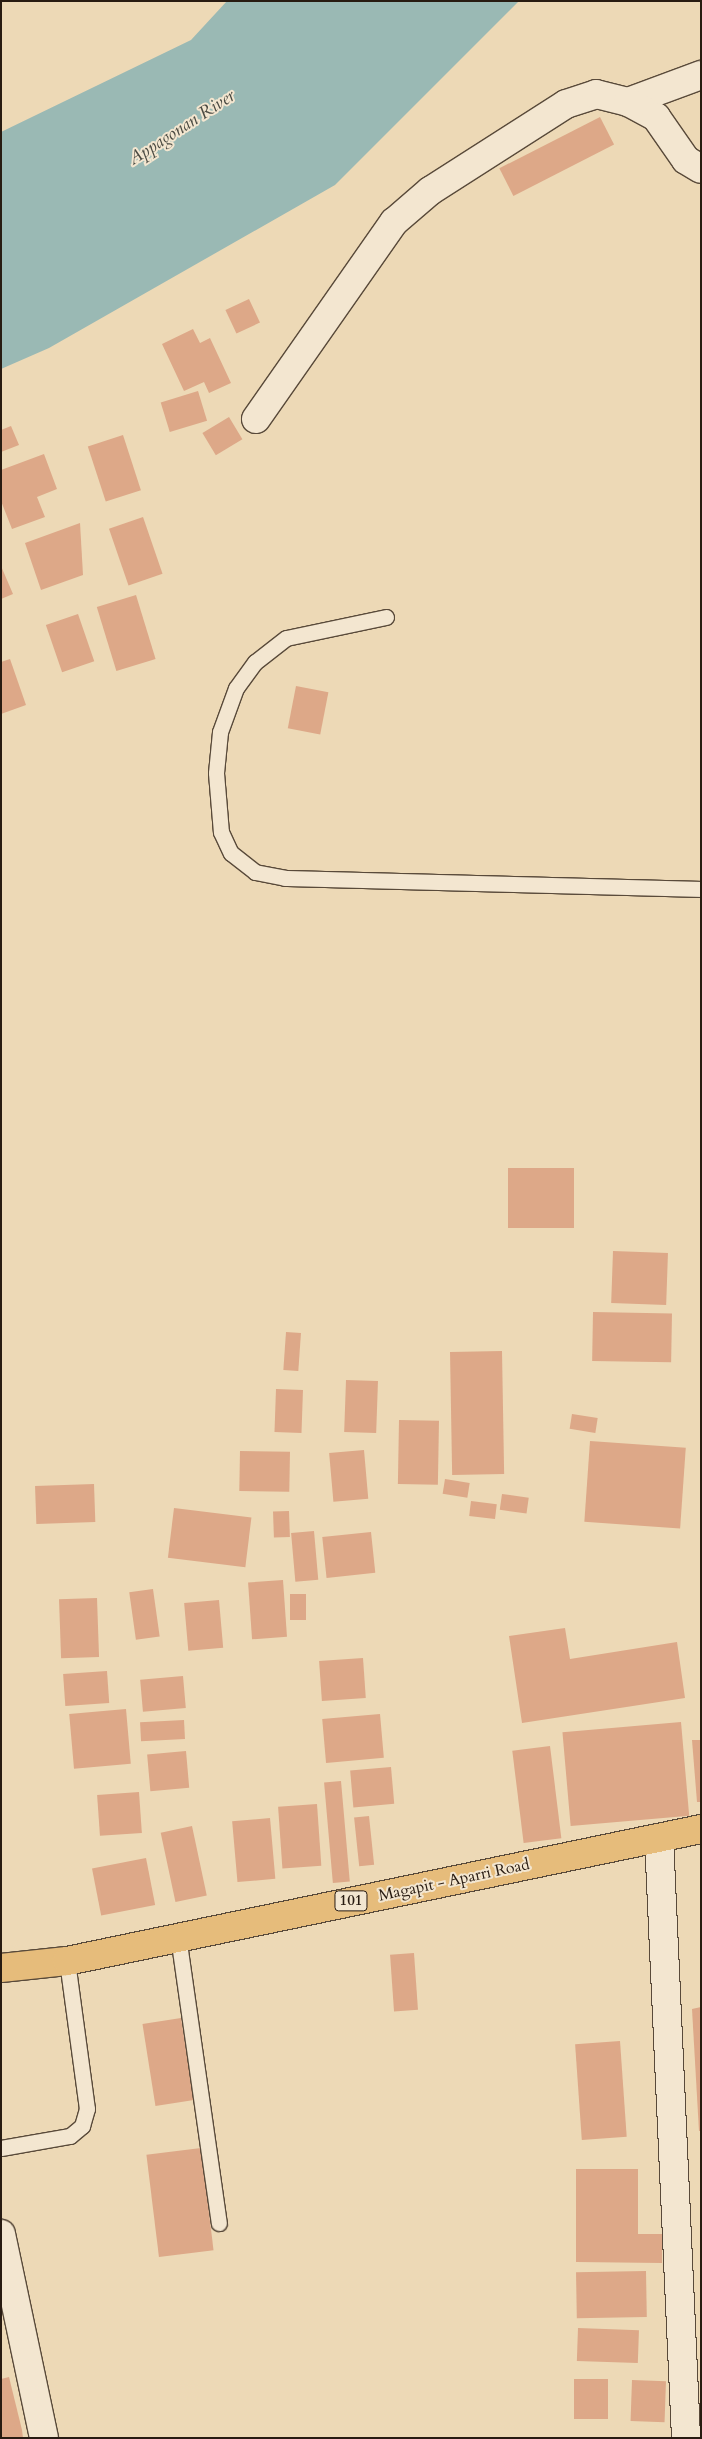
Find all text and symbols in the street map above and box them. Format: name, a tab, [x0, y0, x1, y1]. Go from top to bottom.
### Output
water label: Appagonan River	[125, 86, 239, 170]
street label: Magapit - Aparri Road	[377, 1855, 531, 1905]
road number: 101	[334, 1888, 368, 1914]

